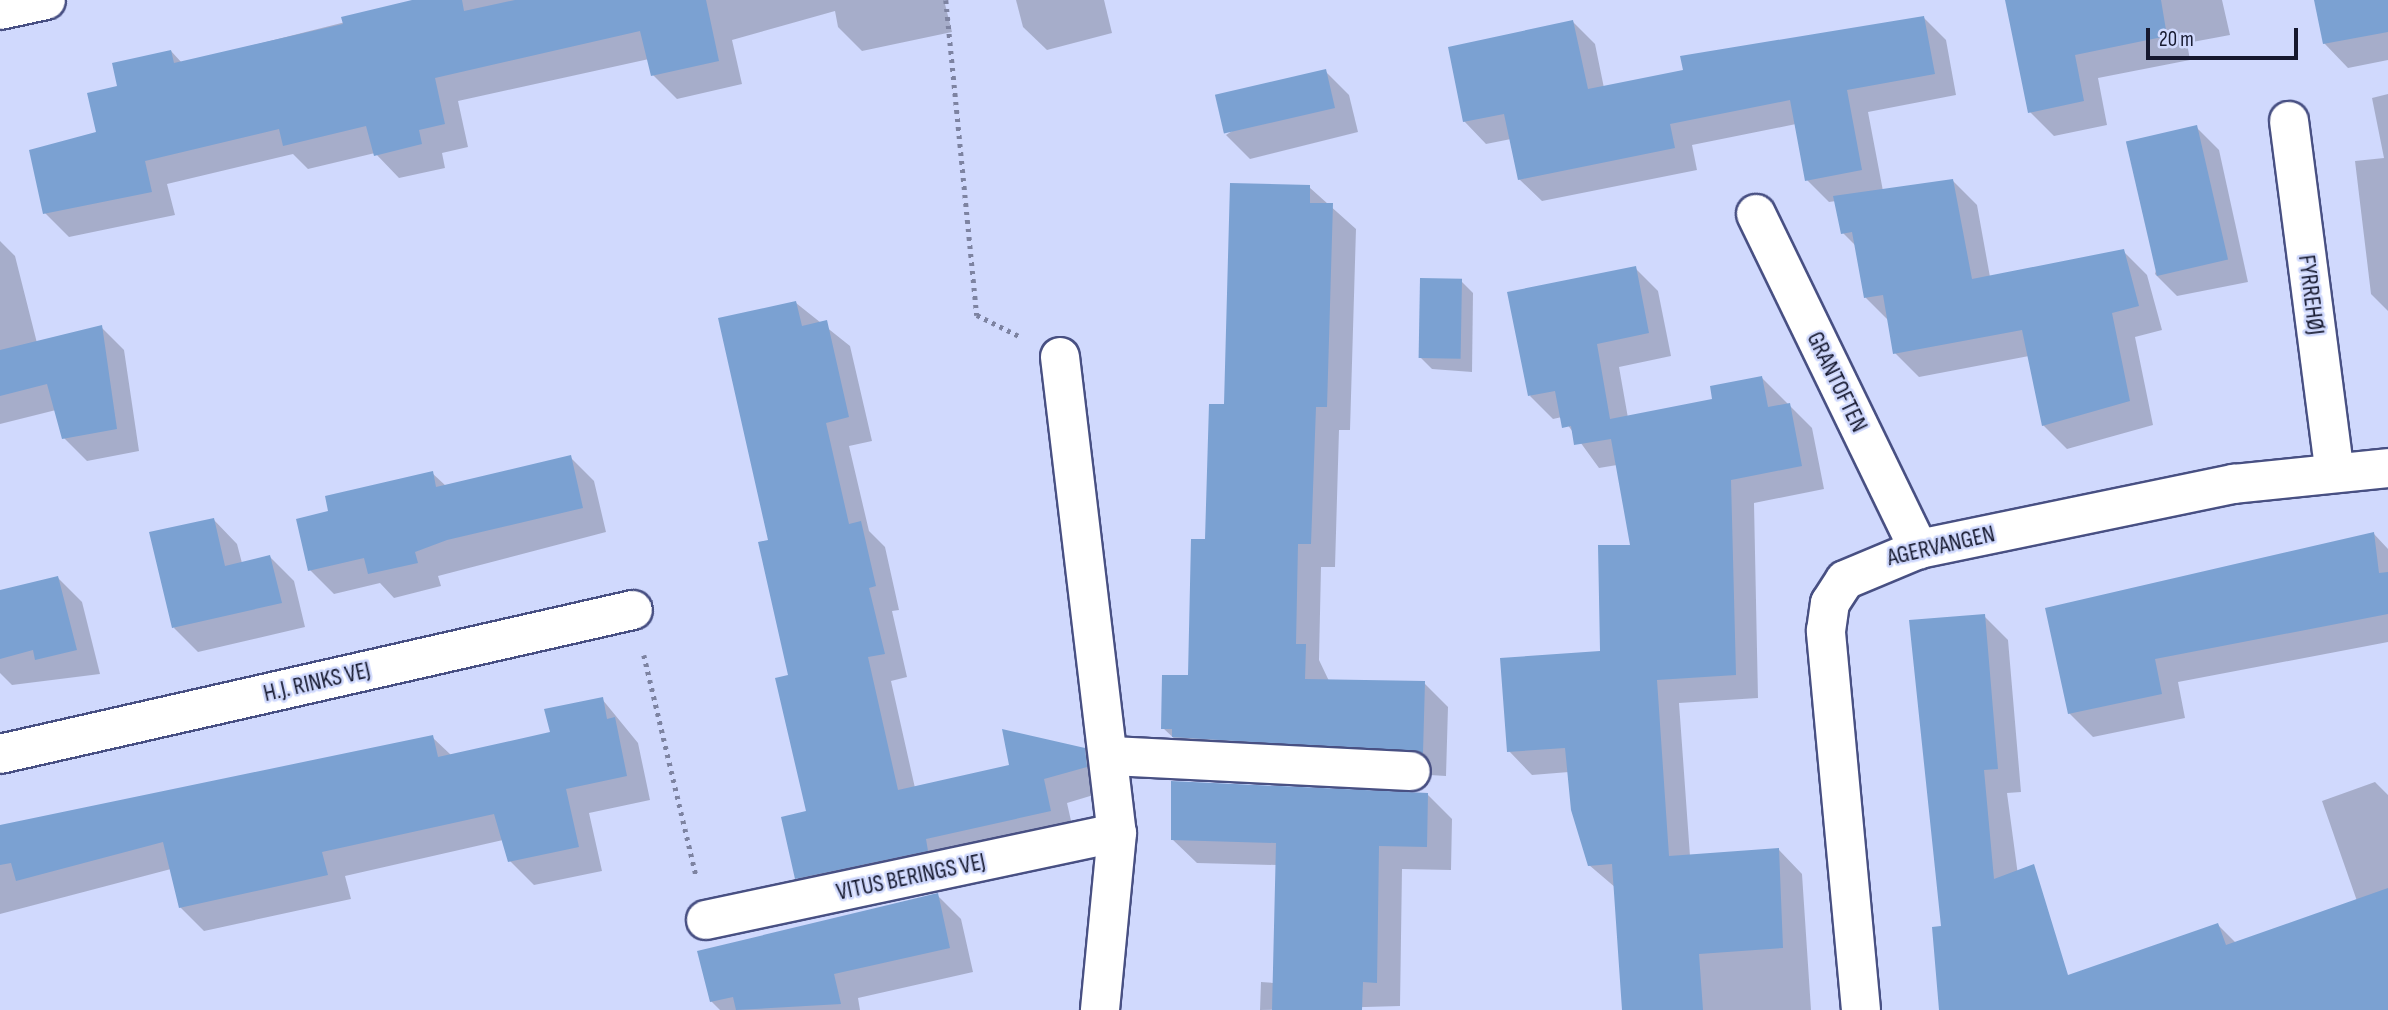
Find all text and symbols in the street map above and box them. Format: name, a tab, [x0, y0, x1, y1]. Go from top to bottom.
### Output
scale bar	[2150, 14, 2302, 58]
text: 20 m	[2159, 27, 2194, 52]
street label: FYRREHØJ	[2292, 253, 2330, 337]
street label: GRANTOFTEN	[1800, 327, 1874, 437]
street label: AGERVANGEN	[1884, 520, 1998, 572]
street label: H.J. RINKS VEJ	[261, 656, 373, 708]
street label: VITUS BERINGS VEJ	[834, 847, 988, 907]

